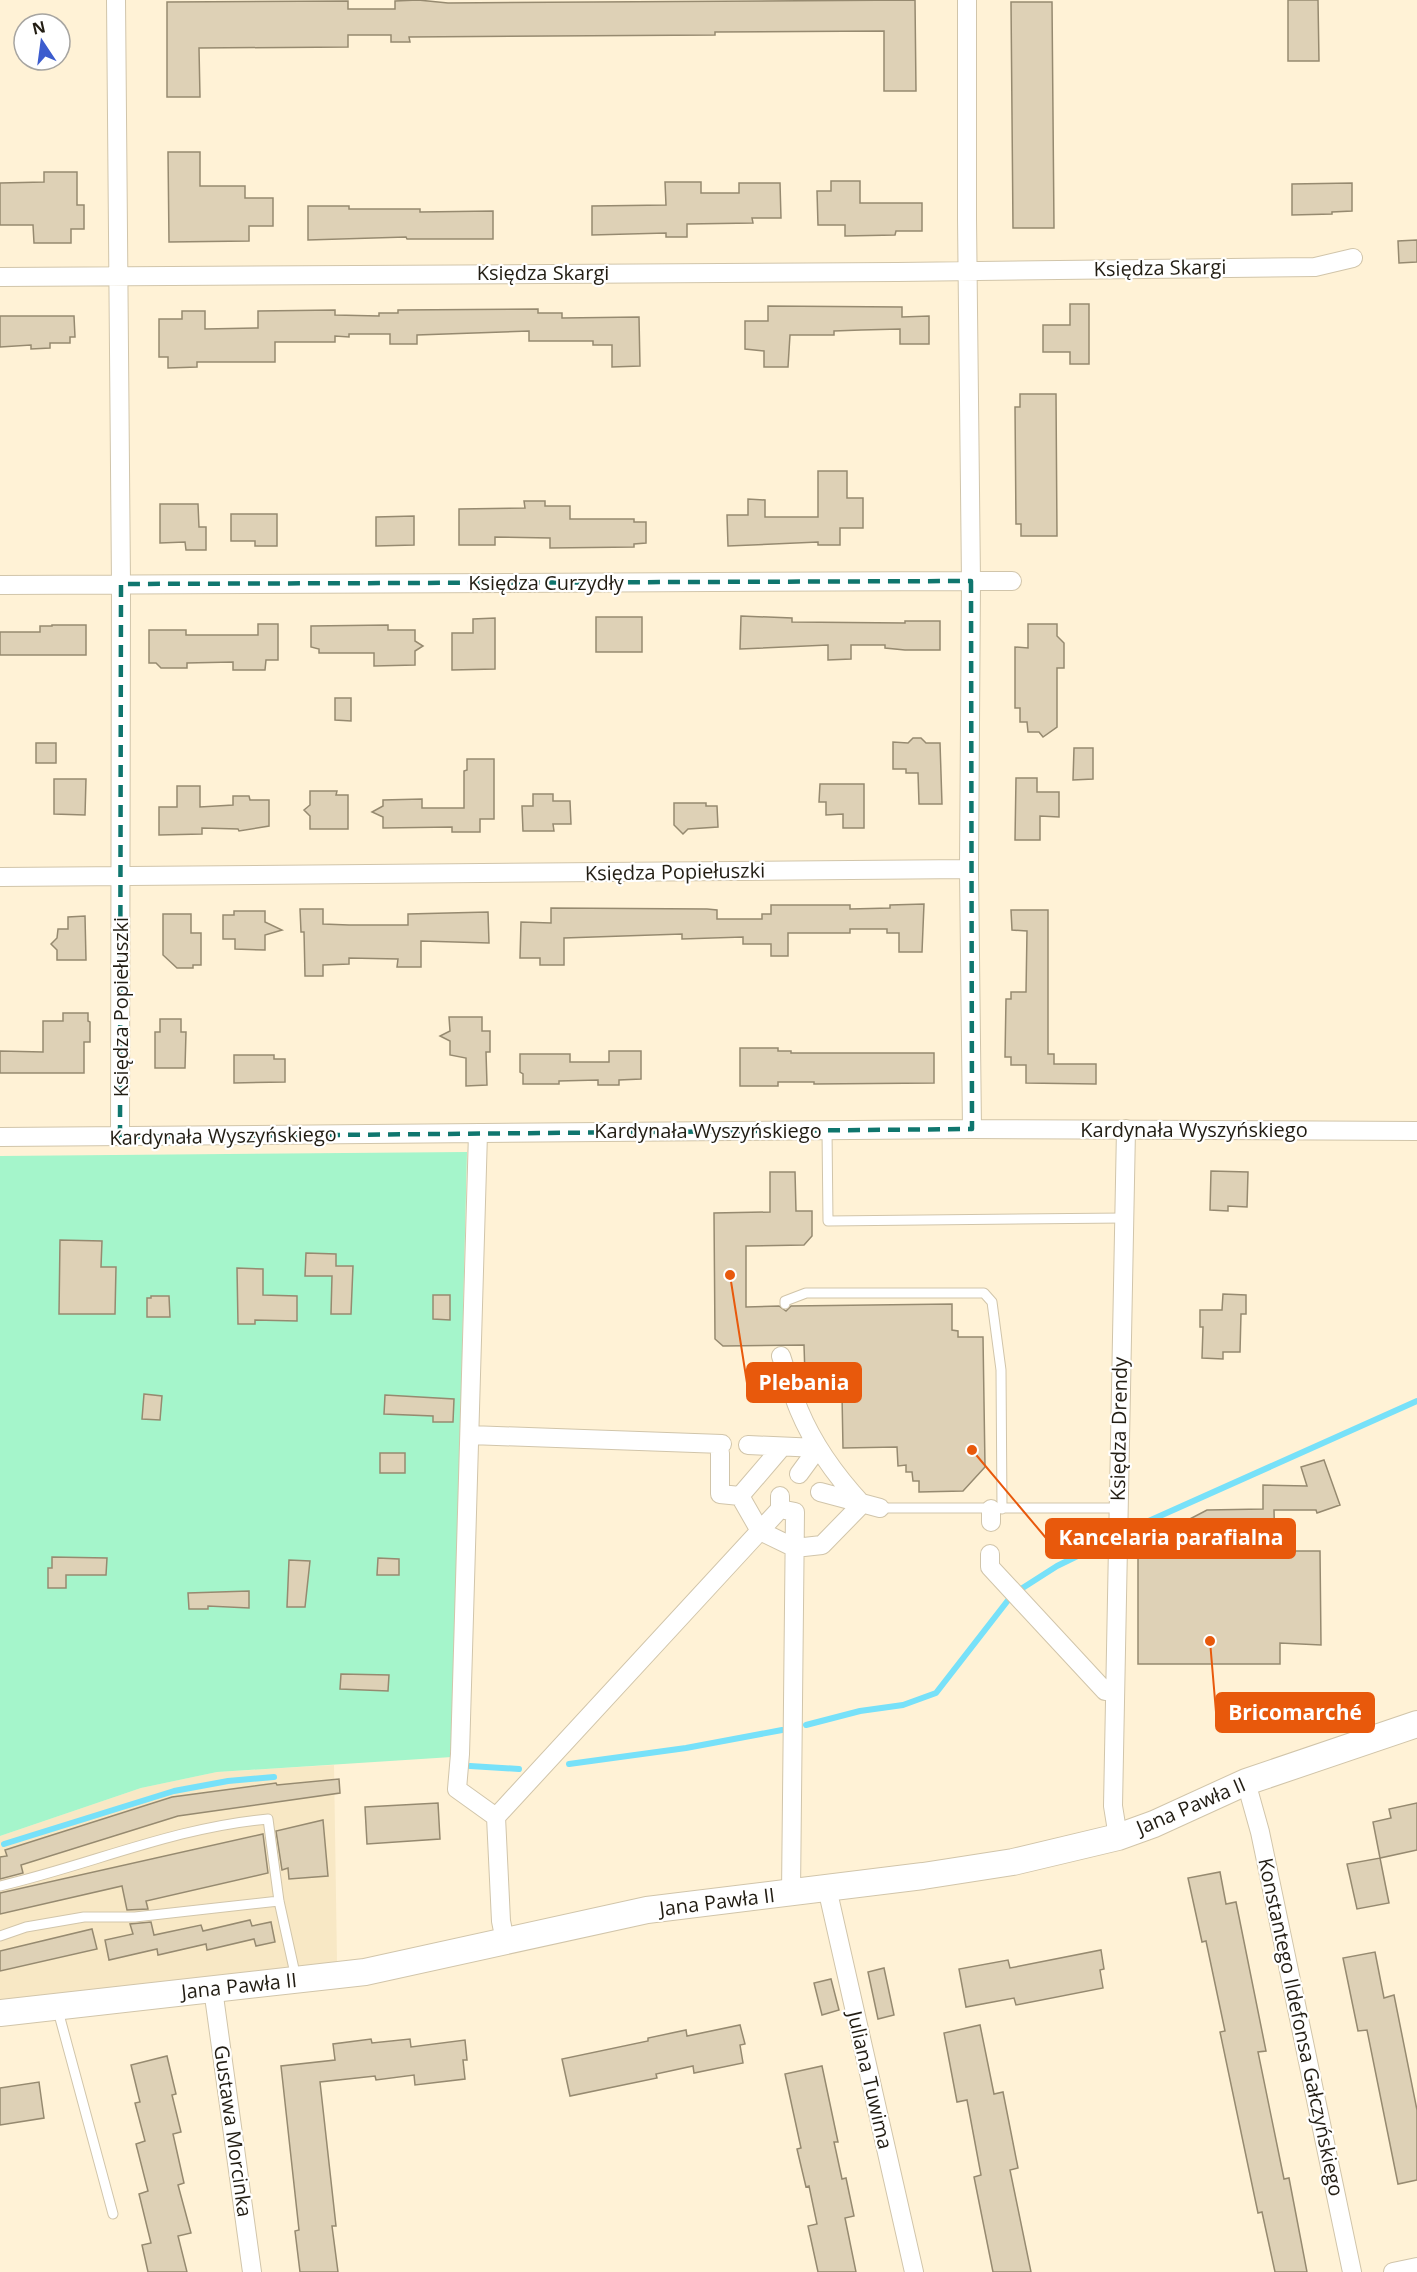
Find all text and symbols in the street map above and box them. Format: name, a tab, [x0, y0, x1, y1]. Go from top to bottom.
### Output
north arrow	[12, 12, 72, 72]
text: N	[30, 15, 47, 40]
street label: Księdza Skargi	[1093, 253, 1227, 282]
street label: Księdza Skargi	[477, 259, 609, 286]
street label: Księdza Curzydły	[468, 569, 625, 596]
street label: Księdza Popiełuszki	[585, 856, 765, 887]
street label: Księdza Popiełuszki	[107, 917, 134, 1097]
street label: Kardynała Wyszyńskiego	[1080, 1116, 1308, 1143]
street label: Kardynała Wyszyńskiego	[594, 1117, 822, 1144]
street label: Kardynała Wyszyńskiego	[109, 1120, 337, 1151]
street label: Księdza Drendy	[1104, 1356, 1133, 1501]
callout: Plebania	[747, 1363, 861, 1402]
text: Plebania	[759, 1368, 849, 1396]
callout: Kancelaria parafialna	[1046, 1519, 1295, 1558]
text: Kancelaria parafialna	[1058, 1523, 1284, 1551]
callout: Bricomarché	[1216, 1693, 1374, 1732]
text: Bricomarché	[1228, 1698, 1362, 1726]
street label: Jana Pawła II	[1130, 1770, 1250, 1841]
street label: Konstantego Ildefonsa Gałczyńskiego	[1252, 1855, 1351, 2199]
street label: Jana Pawła II	[656, 1881, 776, 1922]
street label: Jana Pawła II	[178, 1966, 298, 2005]
street label: Juliana Tuwima	[841, 2006, 899, 2152]
street label: Gustawa Morcinka	[208, 2043, 259, 2219]

